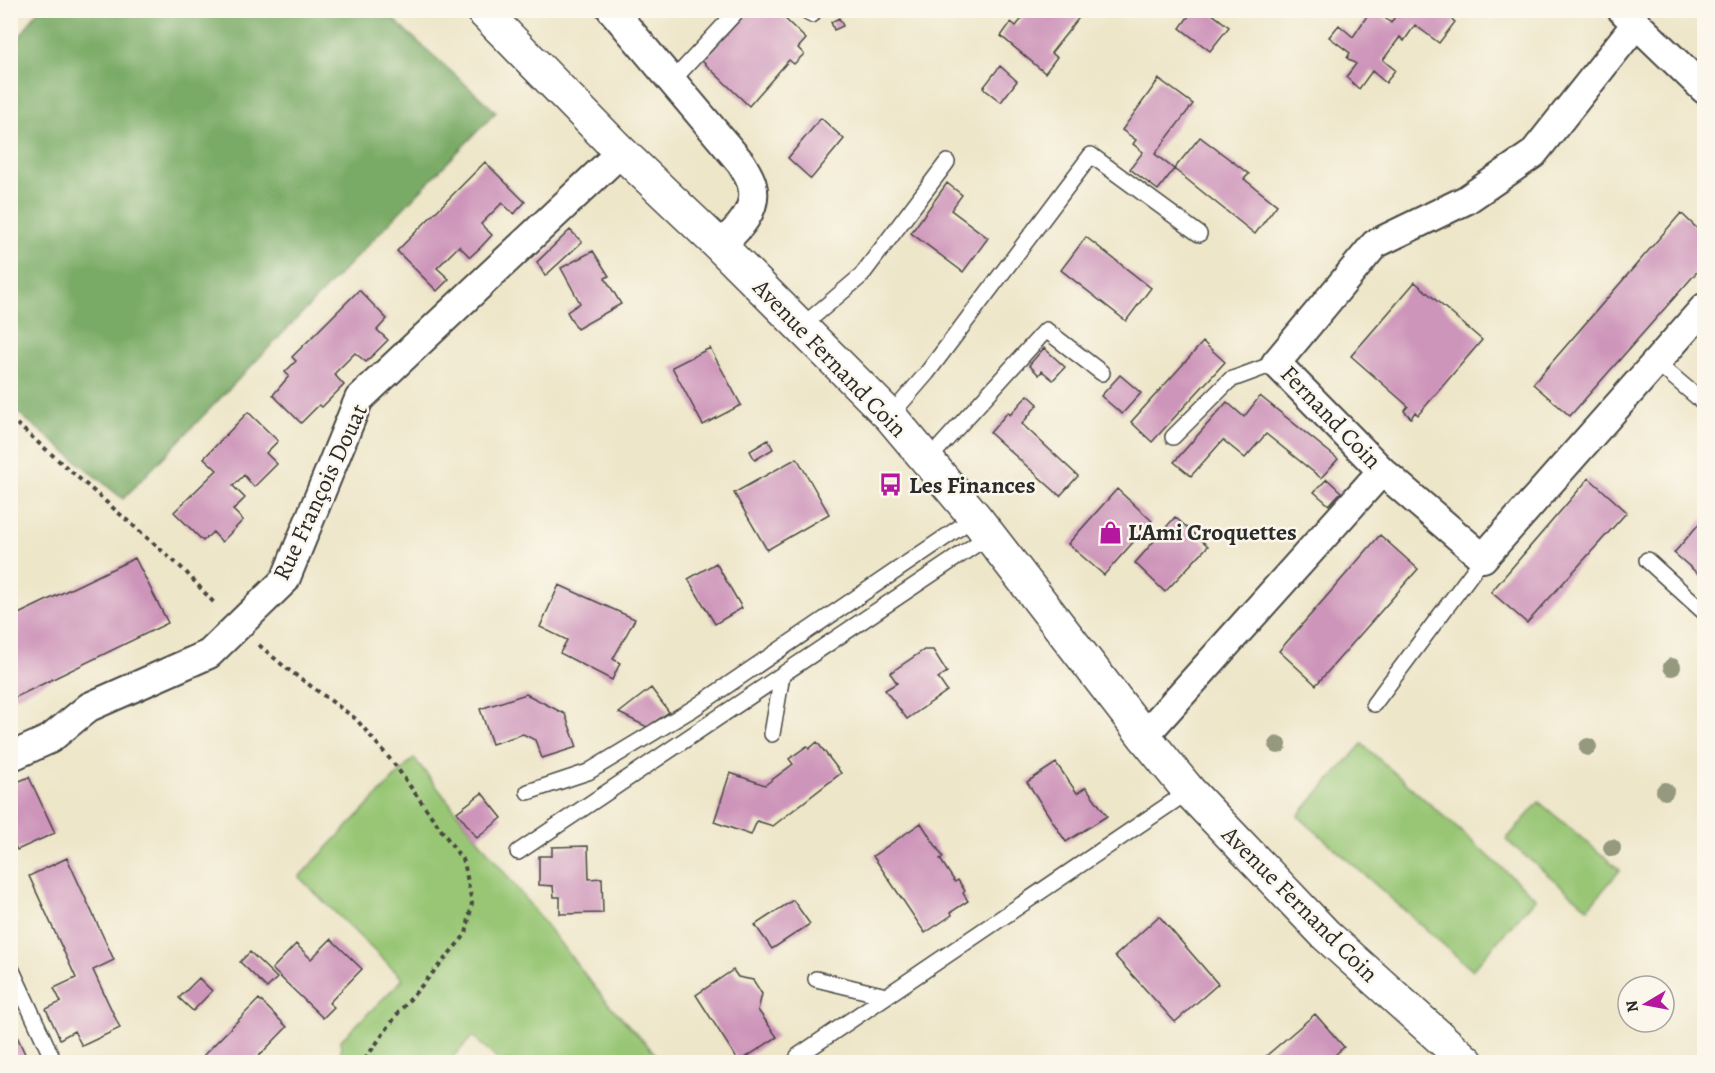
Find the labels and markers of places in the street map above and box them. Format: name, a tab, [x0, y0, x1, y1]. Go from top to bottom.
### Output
place label: Les Finances	[909, 469, 1035, 501]
bus stop icon: Les Finances	[878, 472, 904, 498]
place label: L'Ami Croquettes	[1128, 516, 1297, 548]
shop icon: L'Ami Croquettes	[1097, 519, 1123, 545]

